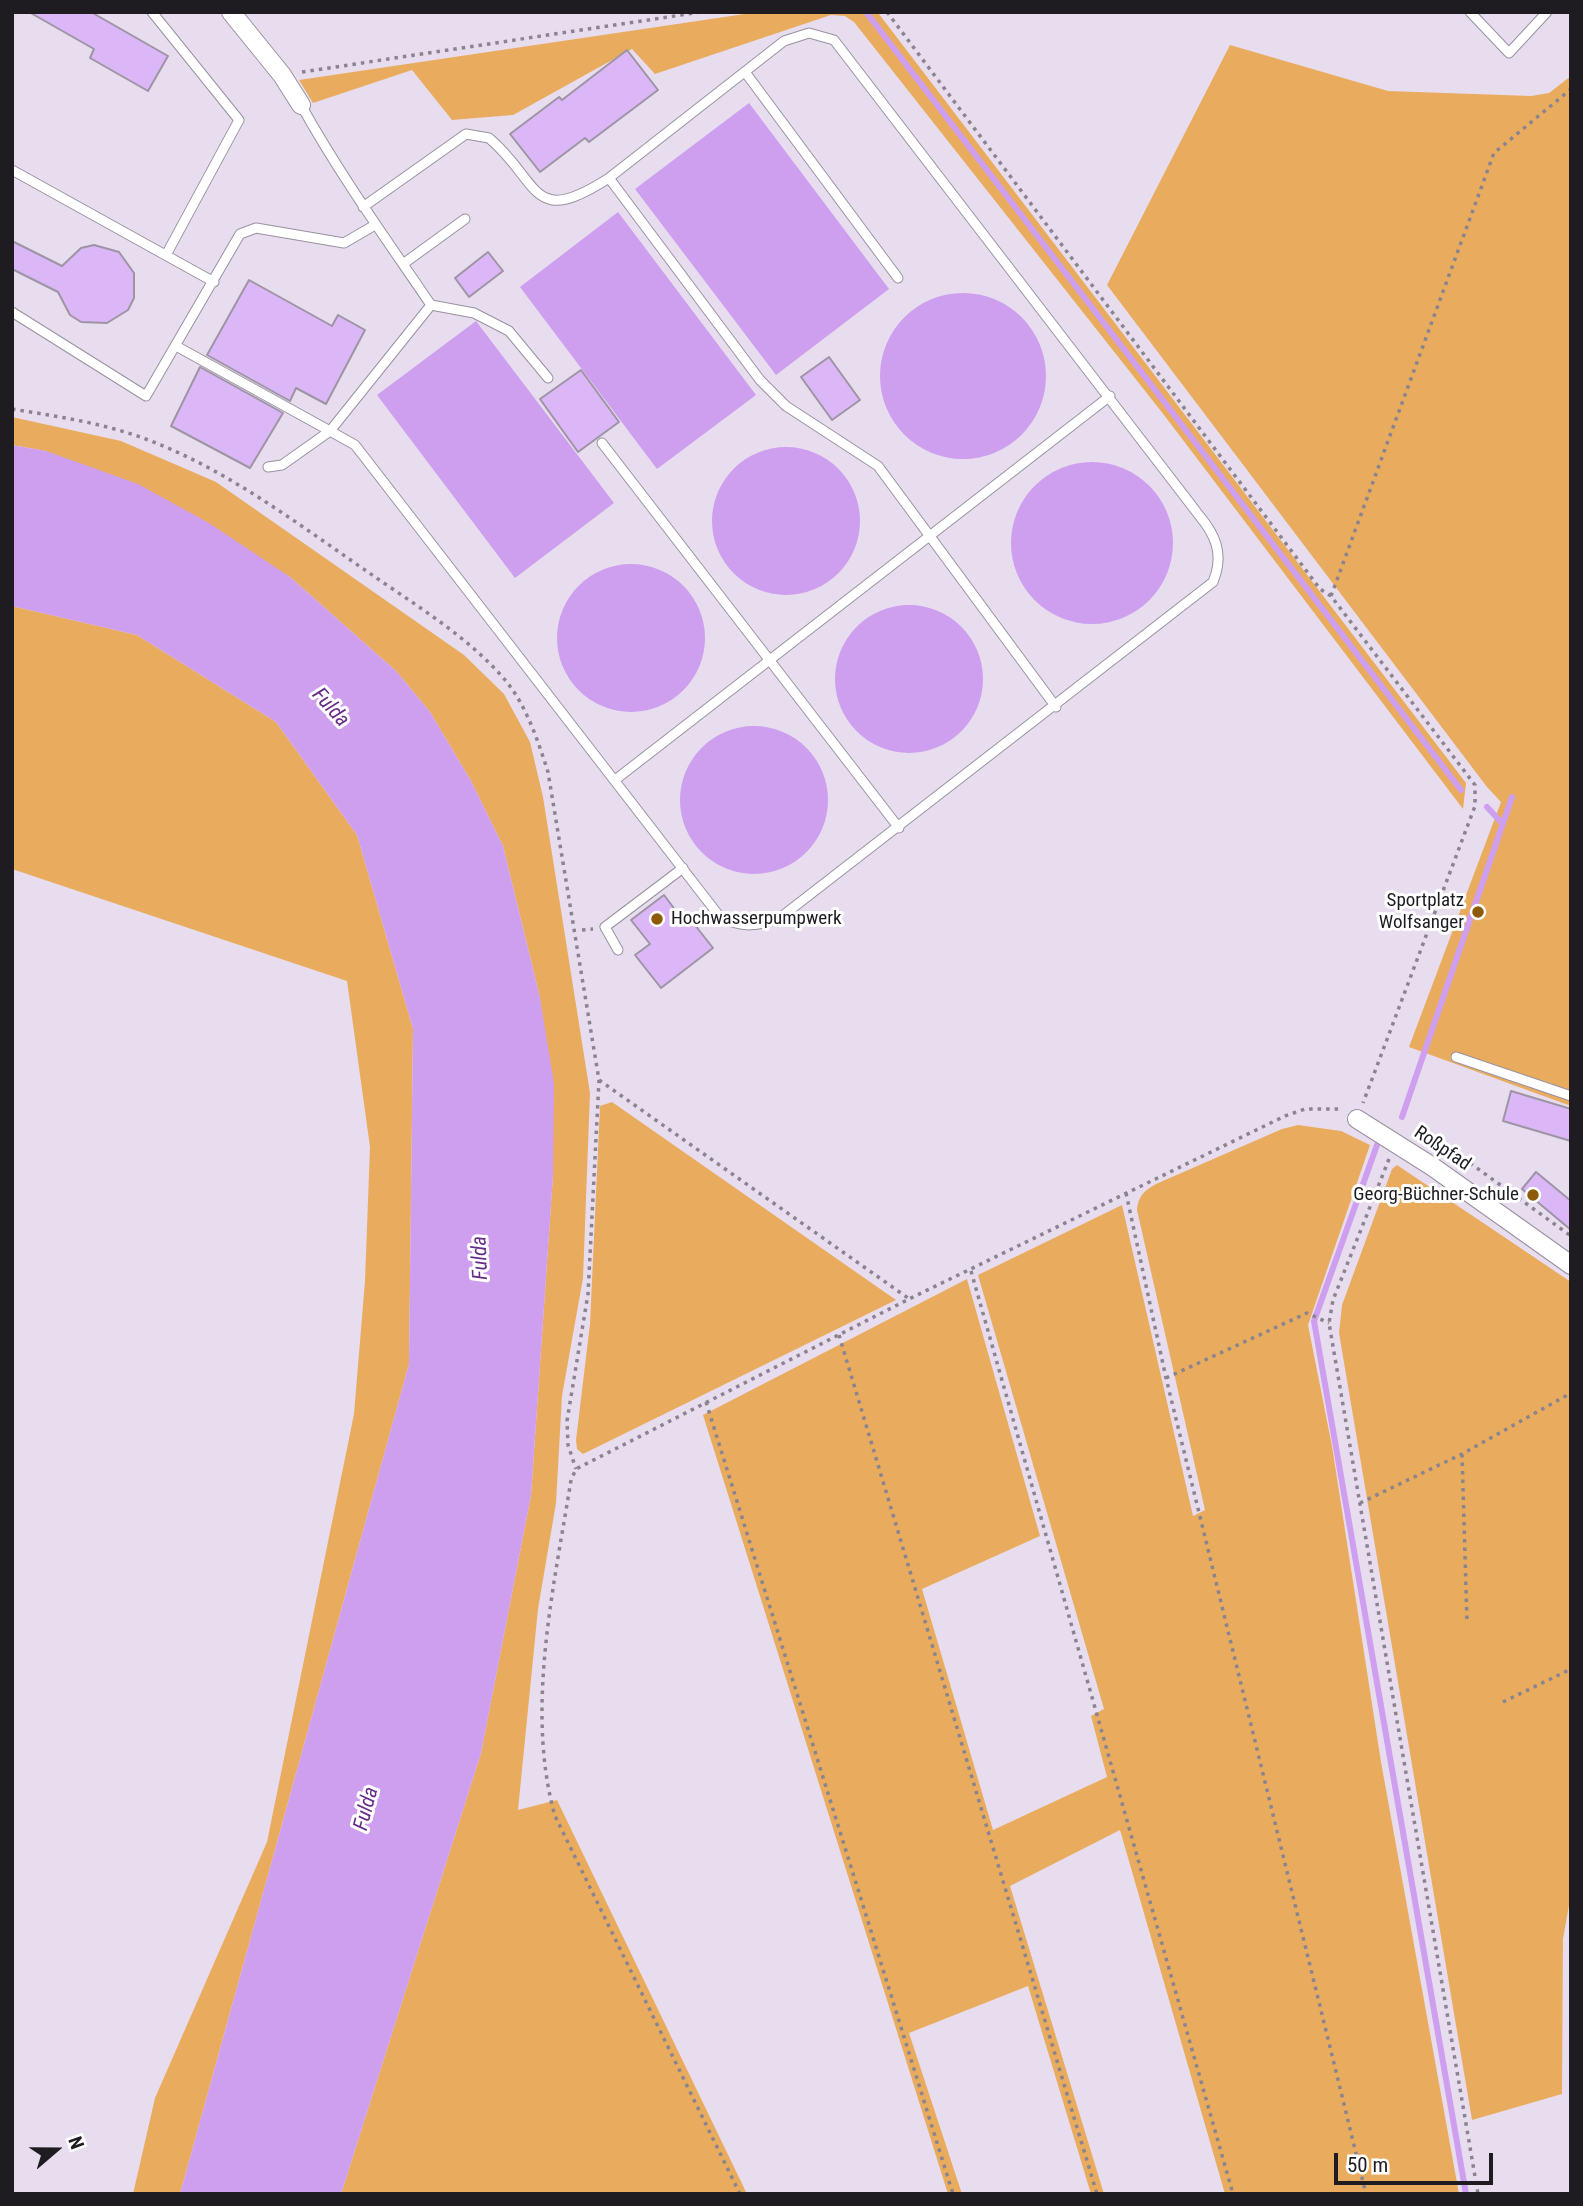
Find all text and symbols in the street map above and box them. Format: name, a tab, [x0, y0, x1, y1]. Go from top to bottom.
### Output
water label: Fulda	[306, 683, 354, 733]
place label: Sportplatz Wolfsanger	[1379, 890, 1464, 934]
marker: Sportplatz Wolfsanger	[1470, 904, 1486, 920]
place label: Hochwasserpumpwerk	[671, 908, 842, 930]
marker: Hochwasserpumpwerk	[649, 911, 665, 927]
street label: Roßpfad	[1409, 1122, 1475, 1176]
place label: Georg-Büchner-Schule	[1353, 1184, 1519, 1206]
marker: Georg-Büchner-Schule	[1525, 1187, 1541, 1203]
water label: Fulda	[468, 1236, 494, 1280]
water label: Fulda	[349, 1785, 385, 1833]
north arrow	[21, 2115, 91, 2185]
text: N	[63, 2133, 89, 2152]
scale bar	[1338, 2140, 1497, 2184]
text: 50 m	[1347, 2153, 1388, 2177]

